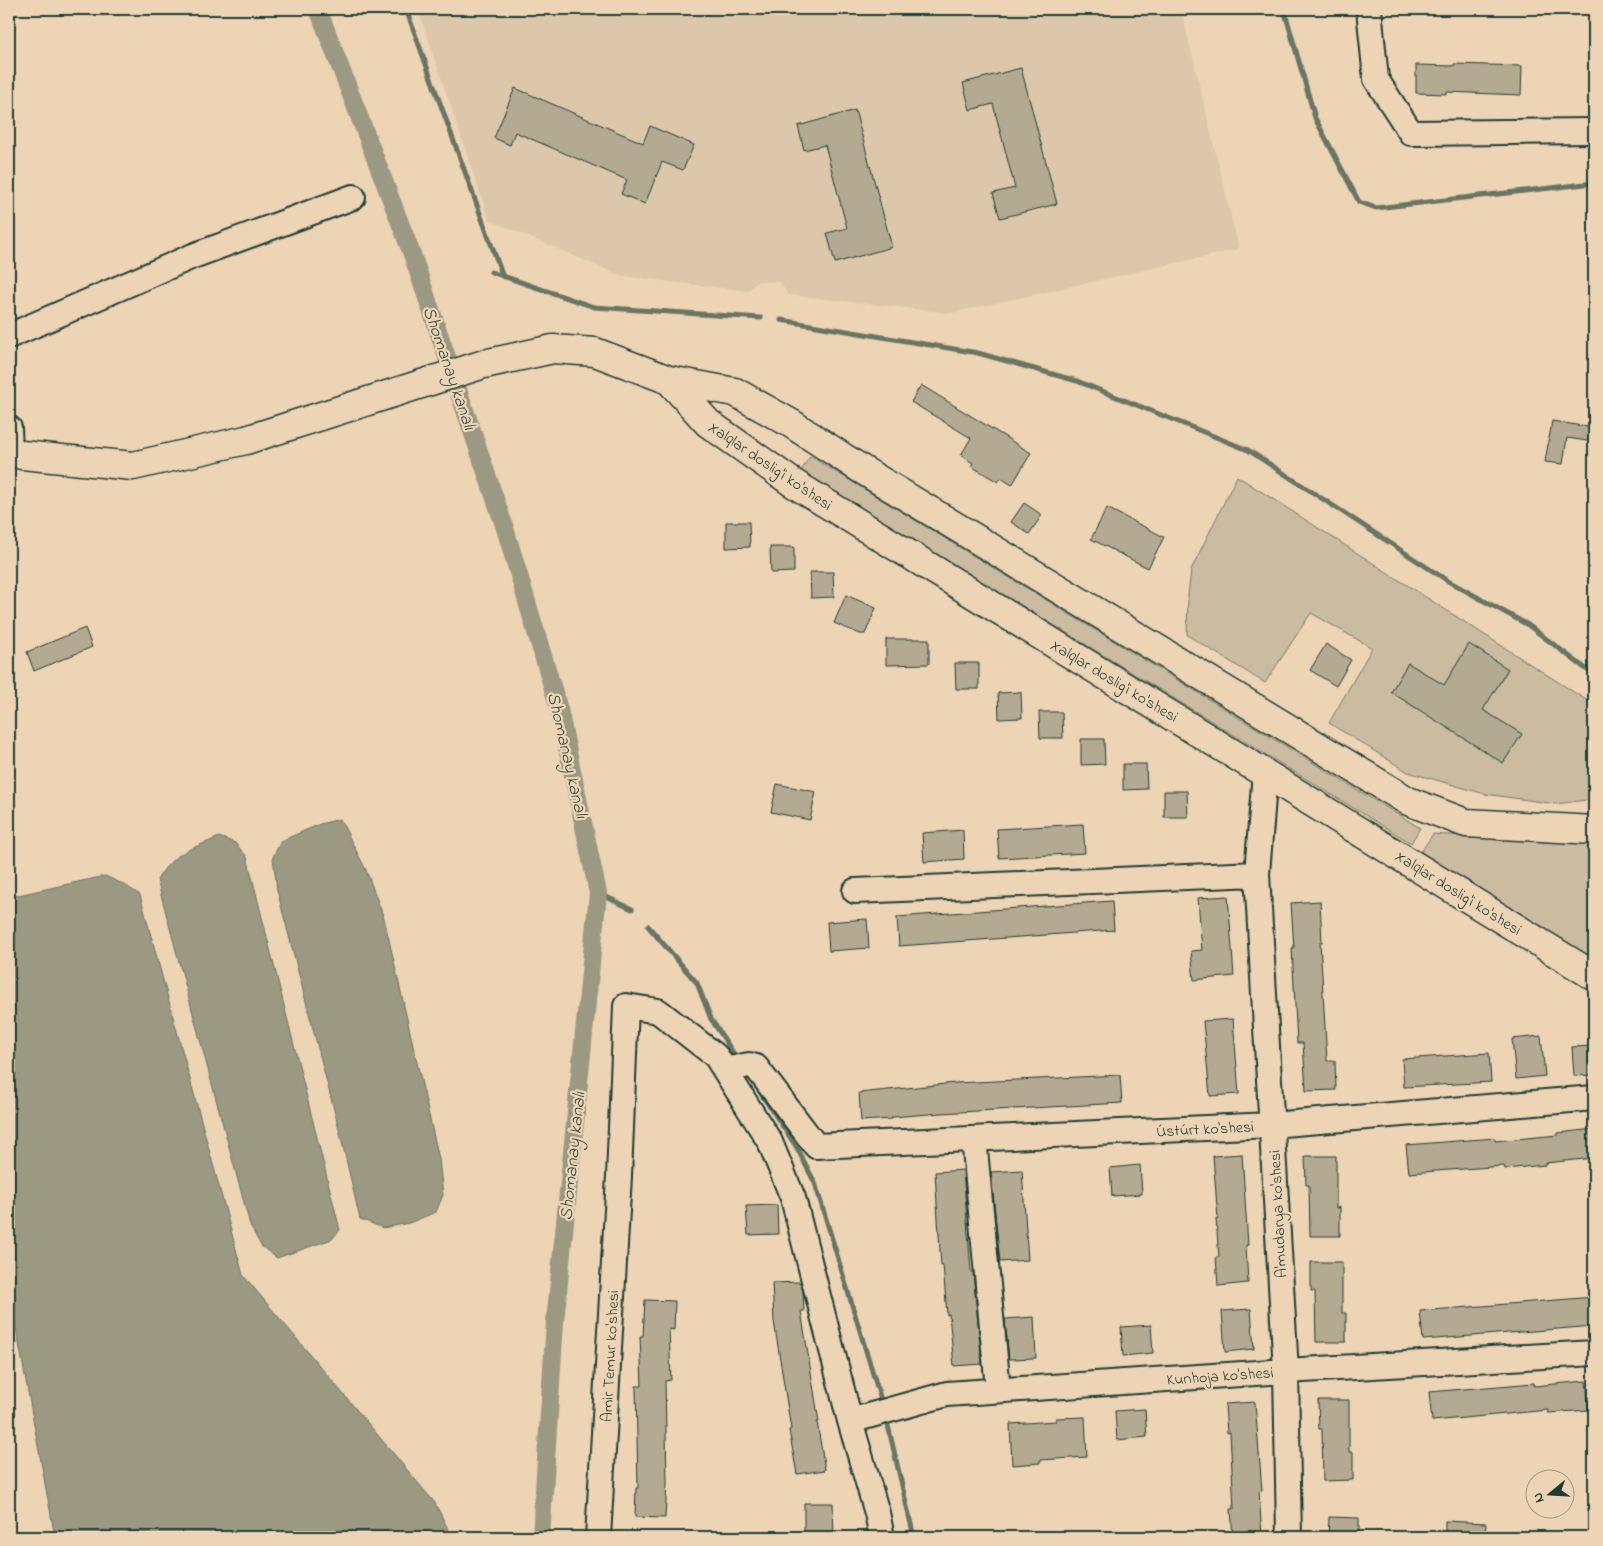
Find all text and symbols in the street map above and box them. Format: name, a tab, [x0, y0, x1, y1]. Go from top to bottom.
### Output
water label: Shomanay kanalı	[415, 304, 482, 434]
street label: Xalqlar doslig'i ko'shesi	[703, 416, 837, 517]
street label: Xalqlar doslig'i ko'shesi	[1046, 634, 1182, 729]
water label: Shomanay kanalı	[539, 690, 593, 822]
street label: Xalqlar doslig'i ko'shesi	[1390, 845, 1526, 942]
water label: Shomanay kanalı	[554, 1090, 594, 1222]
street label: Ústúrt ko'shesi	[1156, 1115, 1255, 1145]
street label: A'mudarya ko'shesi	[1264, 1149, 1294, 1278]
street label: Amir Temur ko'shesi	[596, 1290, 626, 1423]
street label: Kunhoja ko'shesi	[1166, 1361, 1275, 1393]
north arrow	[1526, 1468, 1576, 1518]
text: N	[1528, 1490, 1551, 1505]

